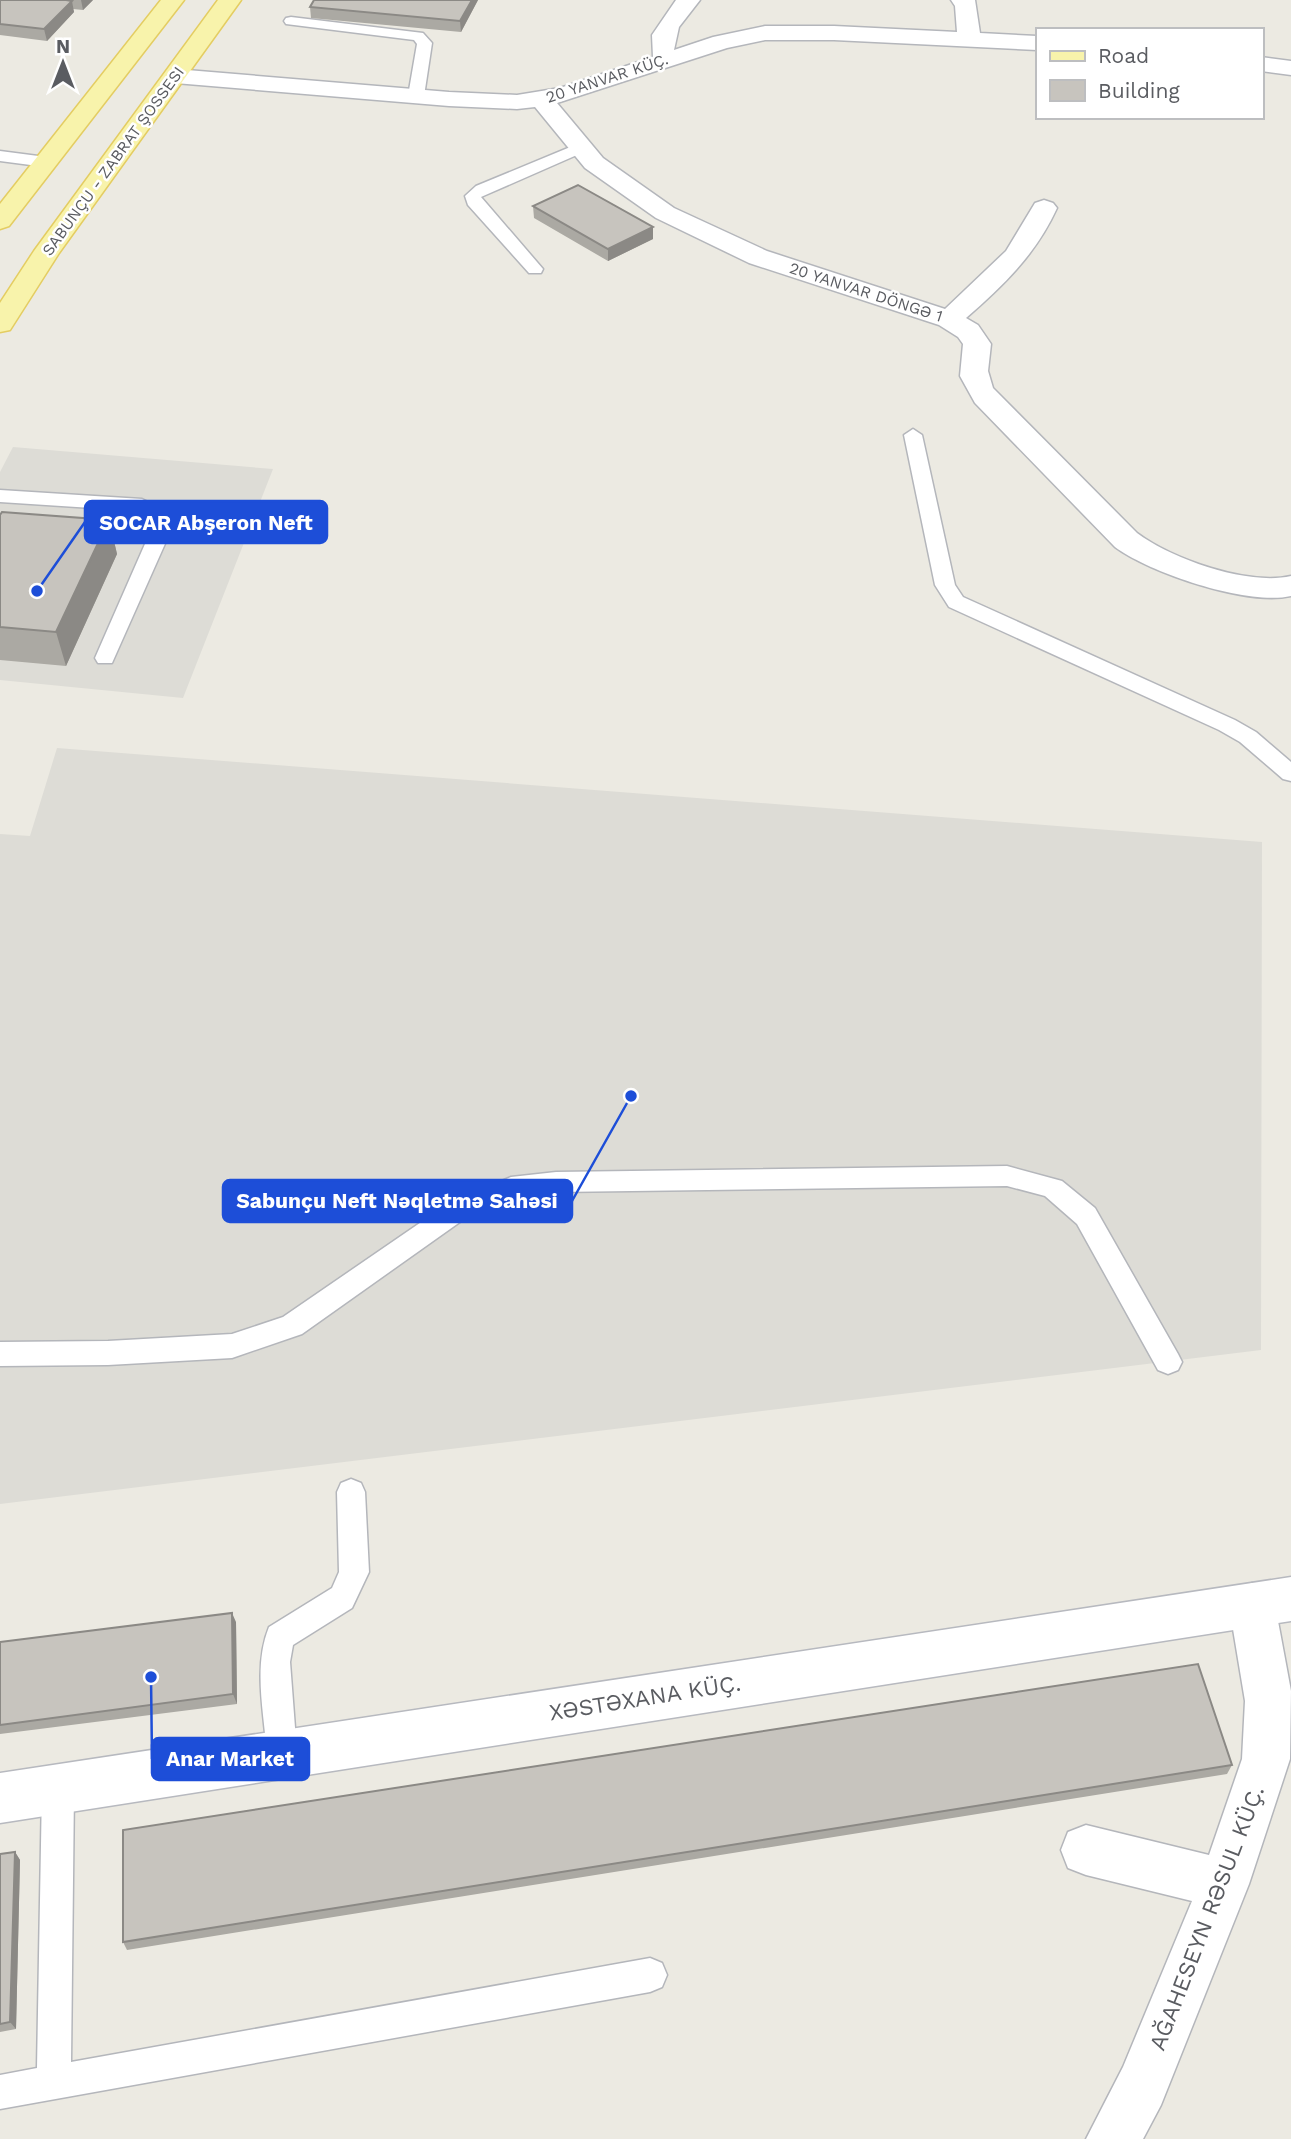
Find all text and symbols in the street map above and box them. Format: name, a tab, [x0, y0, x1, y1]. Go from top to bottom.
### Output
north arrow	[28, 28, 98, 98]
legend	[1036, 28, 1263, 119]
text: N	[56, 35, 70, 58]
text: Road	[1098, 43, 1149, 68]
street label: 20 YANVAR KÜÇ.	[543, 49, 671, 107]
street label: SABUNÇU - ZABRAT ŞOSSESI	[38, 63, 188, 259]
text: Building	[1098, 78, 1180, 103]
street label: 20 YANVAR DÖNGƏ 1	[787, 258, 945, 326]
callout: SOCAR Abşeron Neft	[85, 501, 327, 543]
text: SOCAR Abşeron Neft	[99, 510, 313, 535]
callout: Sabunçu Neft Nəqletmə Sahəsi	[223, 1180, 572, 1222]
text: Sabunçu Neft Nəqletmə Sahəsi	[236, 1188, 558, 1213]
street label: XƏSTƏXANA KÜÇ.	[547, 1670, 743, 1726]
callout: Anar Market	[152, 1738, 309, 1780]
text: Anar Market	[166, 1746, 294, 1771]
street label: AĞAHESEYN RƏSUL KÜÇ.	[1144, 1782, 1270, 2054]

